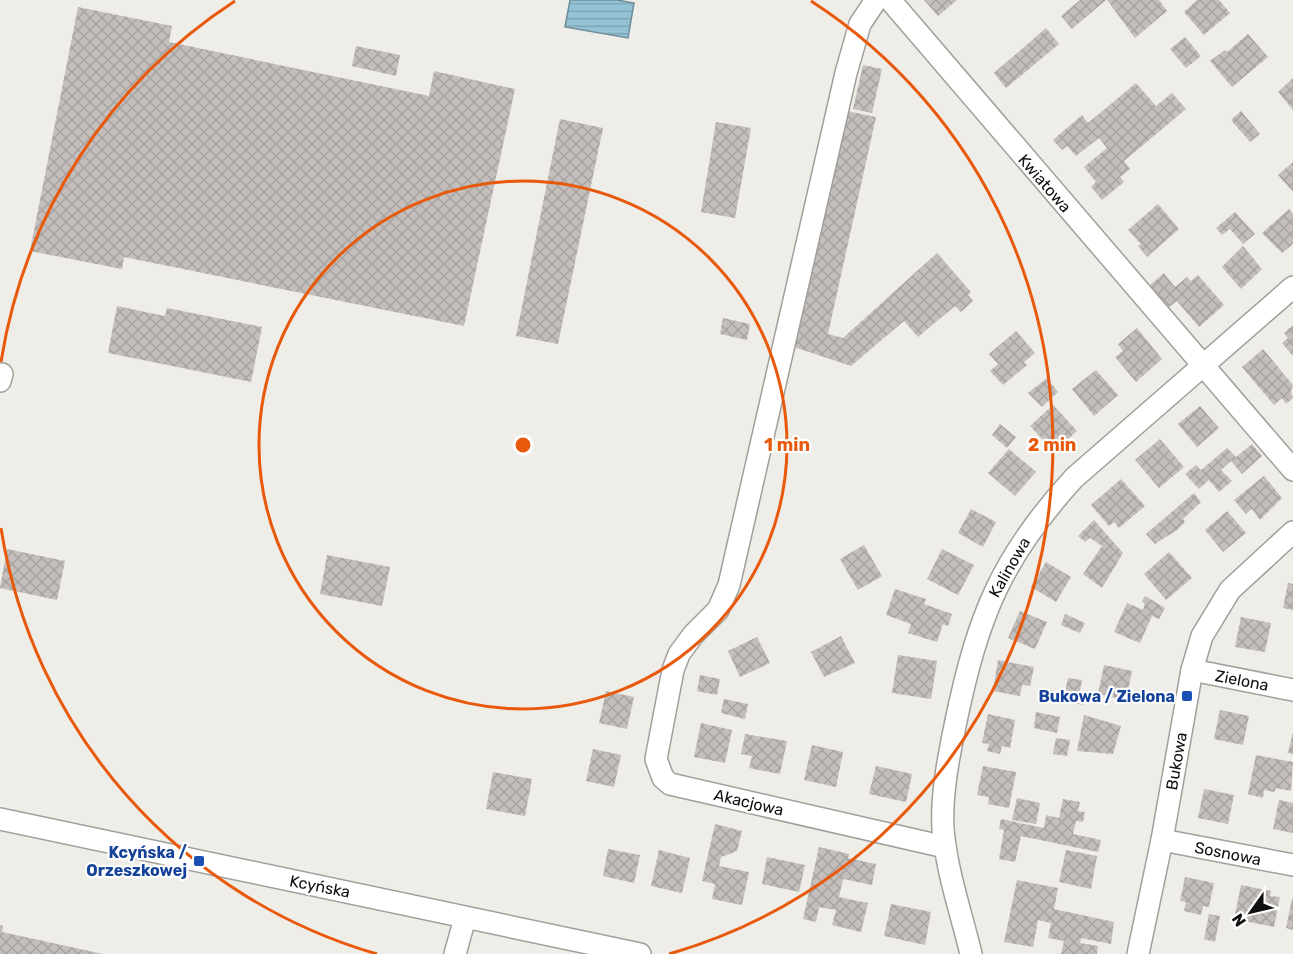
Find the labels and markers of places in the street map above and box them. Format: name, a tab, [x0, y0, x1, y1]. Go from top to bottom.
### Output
centre of rings	[513, 435, 533, 455]
place label: Bukowa / Zielona	[1038, 687, 1175, 706]
marker: Bukowa / Zielona	[1180, 689, 1194, 703]
place label: Kcyńska / Orzeszkowej	[86, 843, 187, 880]
marker: Kcyńska / Orzeszkowej	[192, 854, 206, 868]

